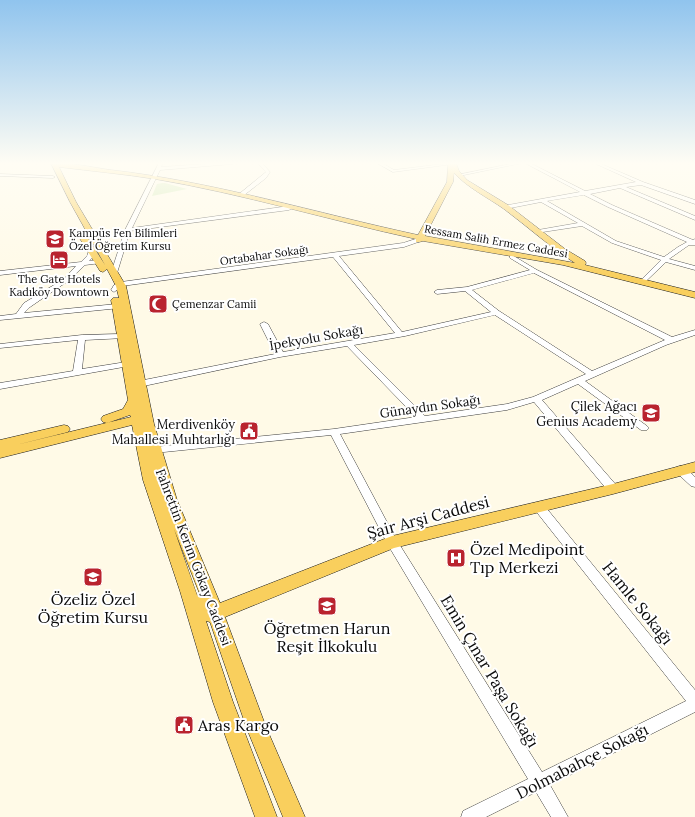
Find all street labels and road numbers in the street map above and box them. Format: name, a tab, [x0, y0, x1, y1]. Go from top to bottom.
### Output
street label: Ressam Salih Ermez Caddesi	[423, 221, 569, 261]
street label: Ortabahar Sokağı	[219, 242, 309, 268]
street label: İpekyolu Sokağı	[268, 321, 365, 354]
street label: Günaydın Sokağı	[379, 391, 482, 422]
street label: Fahrettin Kerim Gökay Caddesi	[152, 466, 235, 648]
street label: Şair Arşi Caddesi	[365, 491, 491, 543]
street label: Hamle Sokağı	[598, 557, 678, 649]
street label: Emin Çınar Paşa Sokağı	[437, 591, 543, 751]
street label: Dolmabahçe Sokağı	[513, 719, 651, 803]

